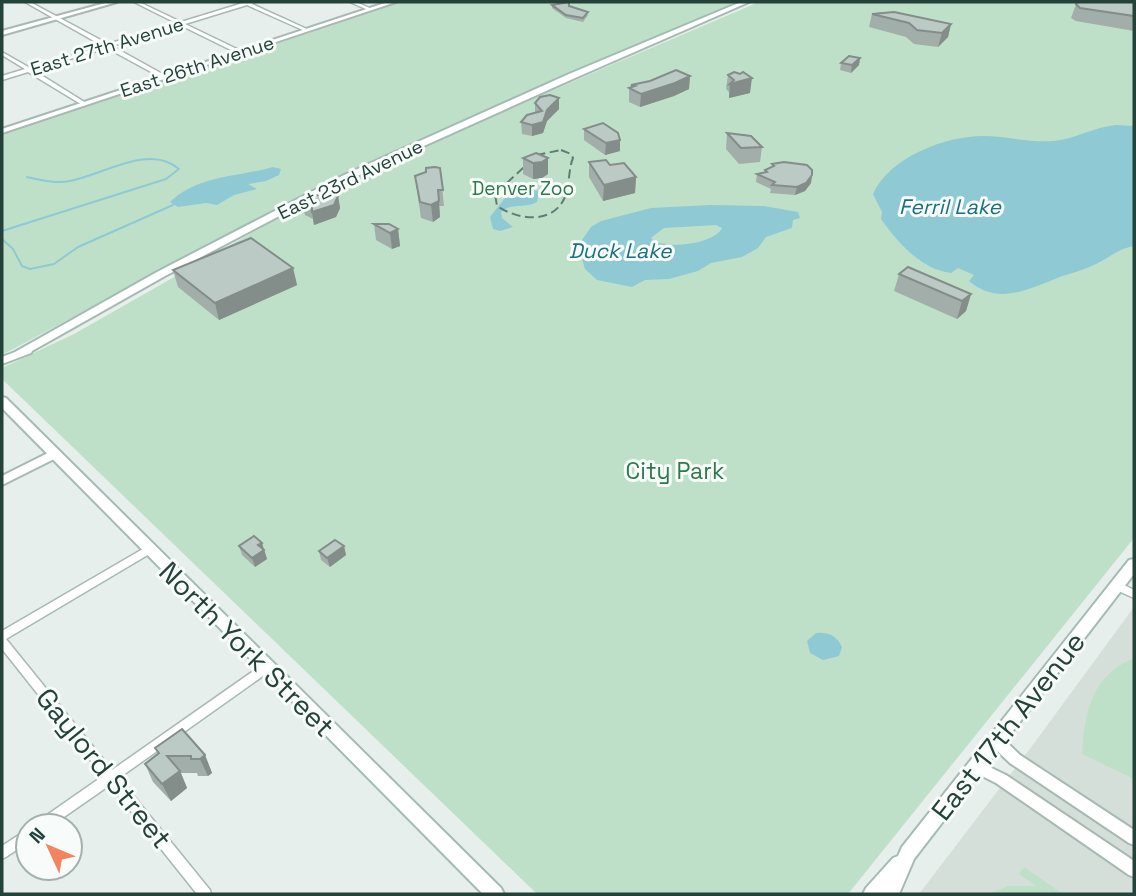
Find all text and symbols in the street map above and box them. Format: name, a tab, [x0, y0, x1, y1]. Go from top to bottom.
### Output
street label: East 27th Avenue	[27, 11, 187, 82]
street label: East 26th Avenue	[117, 30, 277, 103]
street label: East 23rd Avenue	[273, 133, 427, 225]
park label: Denver Zoo	[472, 176, 574, 201]
water label: Ferril Lake	[899, 193, 1003, 220]
water label: Duck Lake	[569, 237, 673, 264]
park label: City Park	[626, 456, 724, 486]
street label: North York Street	[152, 554, 342, 744]
street label: East 17th Avenue	[923, 624, 1093, 828]
street label: Gaylord Street	[28, 680, 180, 856]
north arrow	[14, 812, 84, 882]
text: N	[24, 822, 51, 849]

